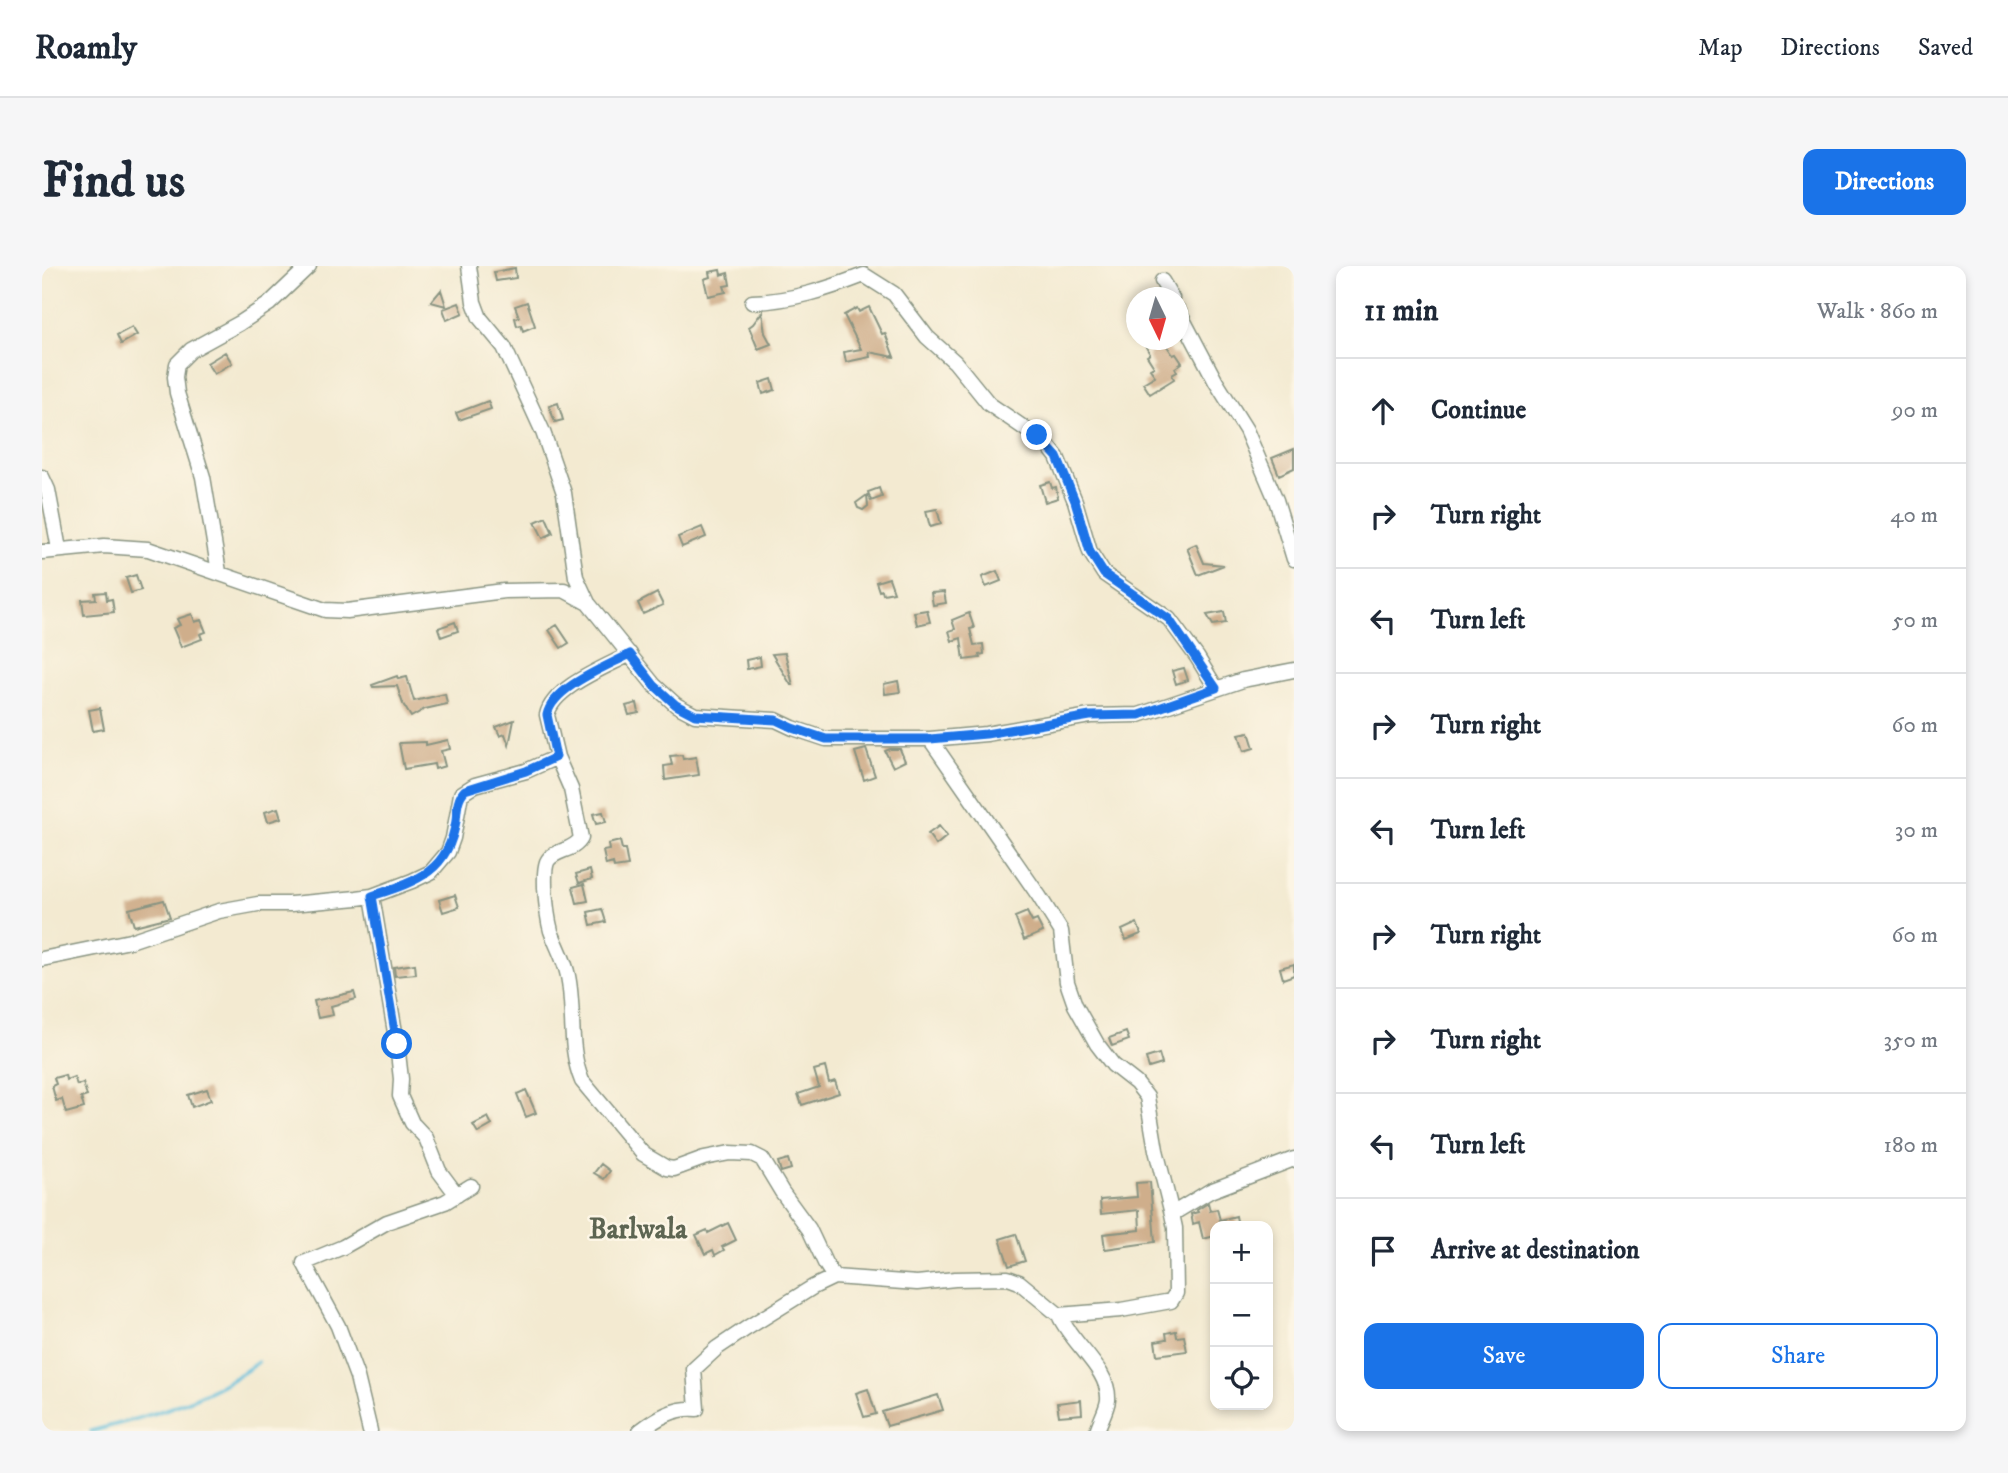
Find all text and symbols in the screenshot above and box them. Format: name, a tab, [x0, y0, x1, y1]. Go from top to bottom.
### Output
text: Roamly	[35, 28, 137, 69]
text: Map	[1698, 33, 1743, 63]
text: Directions	[1781, 33, 1880, 63]
text: Saved	[1918, 33, 1973, 63]
button: Directions	[1803, 149, 1966, 215]
text: Find us	[42, 151, 185, 213]
north arrow	[1126, 287, 1189, 350]
text: 11 min	[1364, 293, 1438, 330]
text: Walk · 860 m	[1817, 297, 1938, 326]
icon: ahead	[1364, 392, 1402, 430]
text: Continue	[1431, 394, 1526, 427]
text: 90 m	[1892, 396, 1938, 425]
route end	[1021, 419, 1052, 450]
icon: right	[1364, 497, 1402, 535]
text: Turn right	[1431, 499, 1541, 532]
text: 40 m	[1890, 501, 1938, 530]
icon: left	[1364, 602, 1402, 640]
text: Turn left	[1431, 604, 1525, 637]
text: 50 m	[1892, 606, 1938, 635]
icon: right	[1364, 707, 1402, 745]
text: Turn right	[1431, 709, 1541, 742]
text: 60 m	[1891, 711, 1938, 740]
icon: left	[1364, 812, 1402, 850]
text: Turn left	[1431, 814, 1525, 847]
text: 30 m	[1895, 816, 1938, 845]
icon: right	[1364, 917, 1402, 955]
text: Turn right	[1431, 919, 1541, 952]
text: 60 m	[1891, 921, 1938, 950]
icon: right	[1364, 1022, 1402, 1060]
text: Turn right	[1431, 1024, 1541, 1057]
text: 350 m	[1883, 1026, 1938, 1055]
route start	[381, 1028, 412, 1059]
icon: left	[1364, 1127, 1402, 1165]
text: Turn left	[1431, 1129, 1525, 1162]
text: 180 m	[1883, 1131, 1938, 1160]
district label: Barlwala	[589, 1212, 688, 1247]
map controls	[1210, 1221, 1273, 1410]
button: +	[1210, 1221, 1273, 1284]
icon: arrive	[1364, 1232, 1402, 1270]
text: Arrive at destination	[1431, 1234, 1640, 1267]
button: −	[1210, 1284, 1273, 1347]
button: Save	[1364, 1323, 1644, 1389]
button: Share	[1658, 1323, 1938, 1389]
button: locate	[1210, 1347, 1273, 1410]

